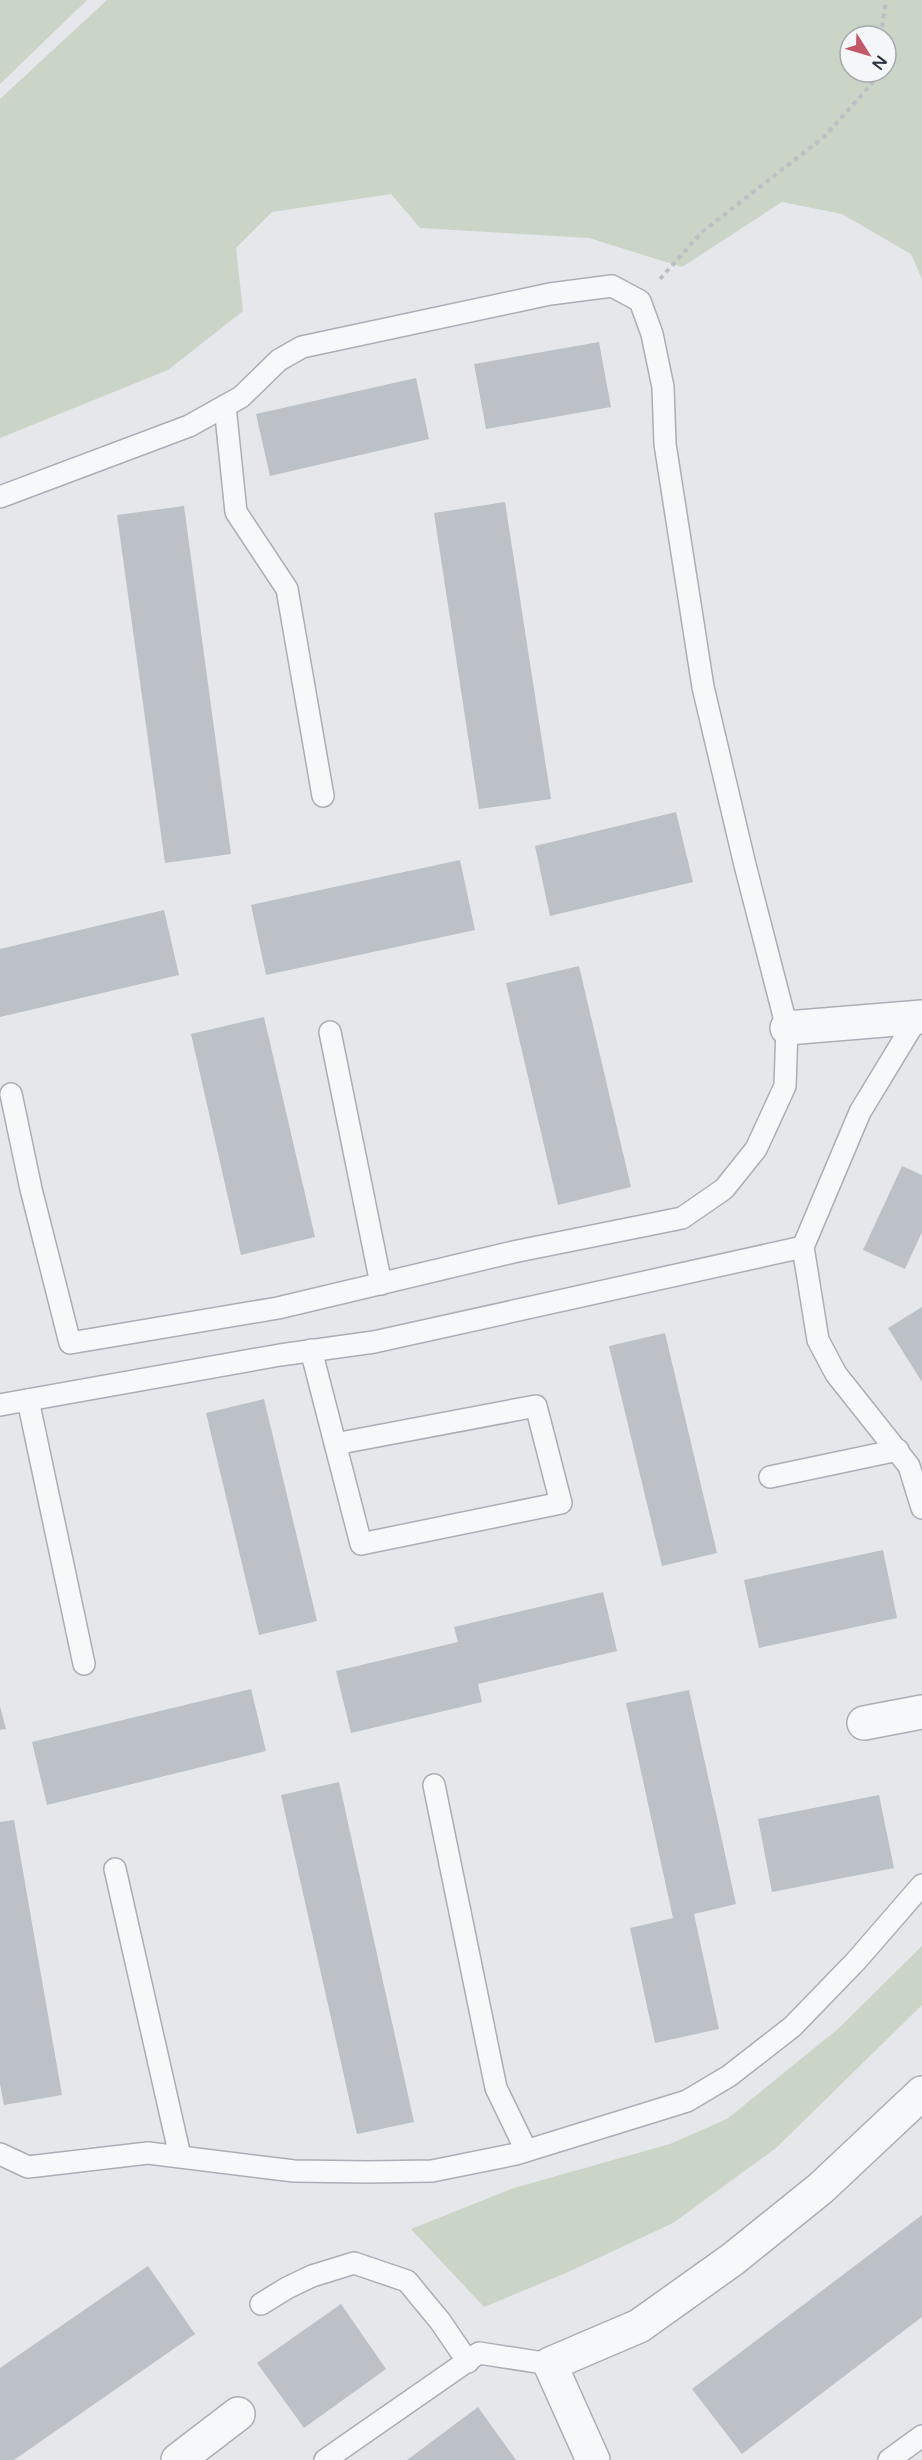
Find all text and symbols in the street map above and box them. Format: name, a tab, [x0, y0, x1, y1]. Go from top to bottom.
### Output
north arrow	[838, 24, 898, 84]
text: N	[867, 51, 891, 74]

